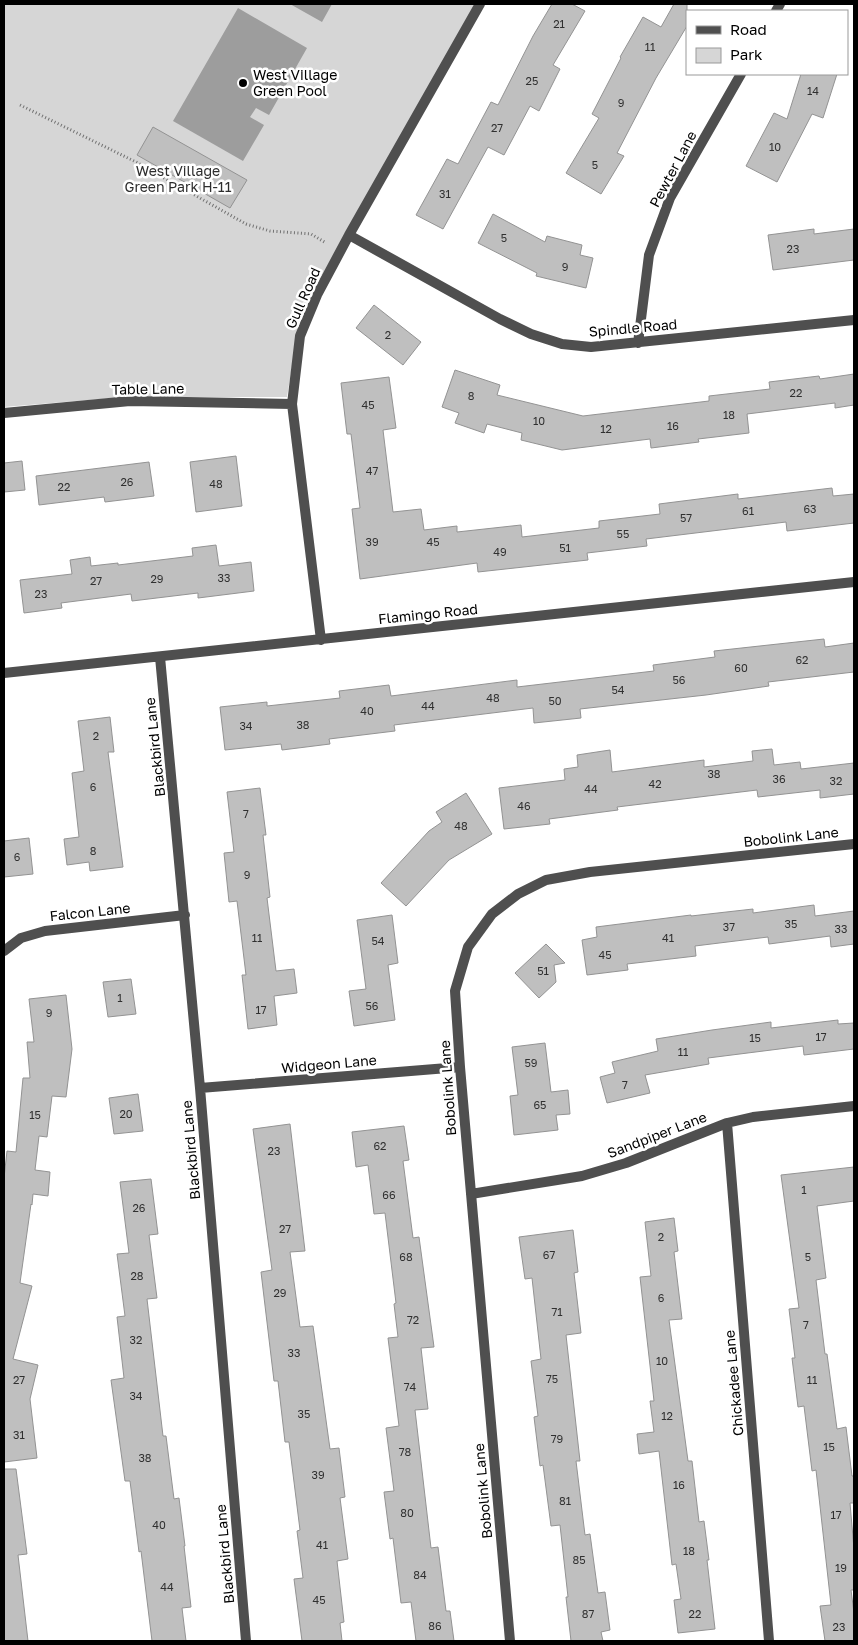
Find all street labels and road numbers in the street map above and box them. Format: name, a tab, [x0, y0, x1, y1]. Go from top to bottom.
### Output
street label: Pewter Lane	[645, 128, 700, 210]
street label: Gull Road	[282, 265, 324, 331]
street label: Spindle Road	[588, 315, 678, 340]
street label: Table Lane	[112, 379, 184, 398]
street label: Flamingo Road	[377, 600, 479, 627]
street label: Blackbird Lane	[141, 696, 168, 798]
street label: Bobolink Lane	[742, 823, 839, 850]
street label: Falcon Lane	[49, 899, 131, 924]
street label: Bobolink Lane	[436, 1040, 459, 1136]
street label: Widgeon Lane	[280, 1051, 377, 1076]
street label: Blackbird Lane	[178, 1100, 203, 1201]
street label: Sandpiper Lane	[605, 1108, 709, 1161]
street label: Chickadee Lane	[720, 1329, 747, 1437]
street label: Bobolink Lane	[470, 1443, 495, 1540]
street label: Blackbird Lane	[212, 1504, 237, 1605]

